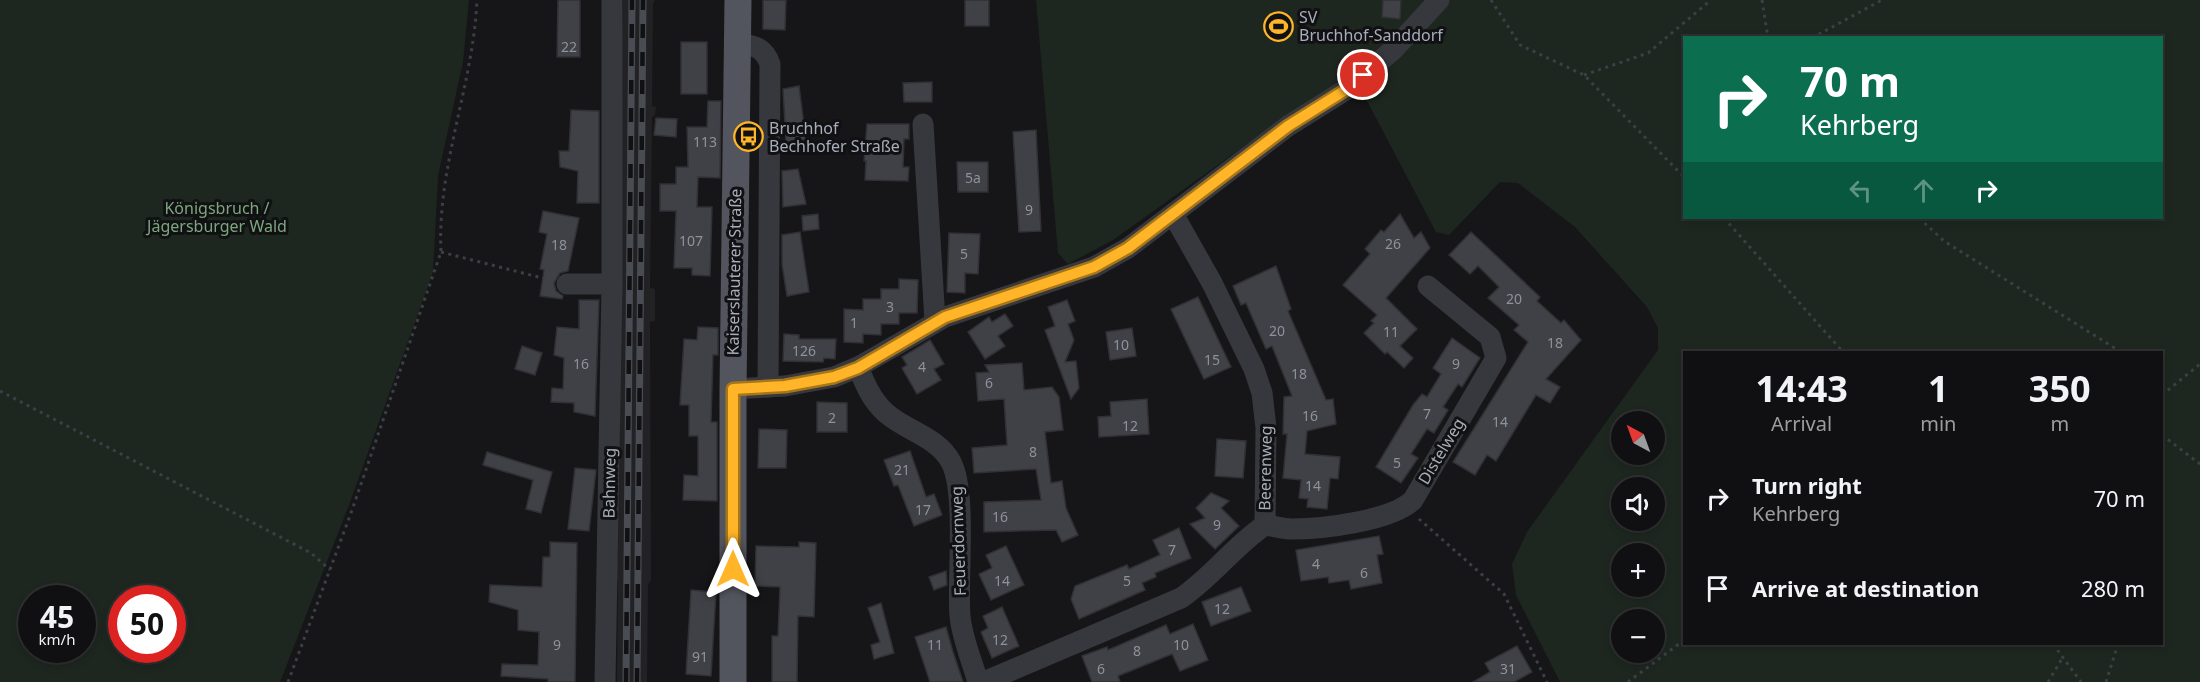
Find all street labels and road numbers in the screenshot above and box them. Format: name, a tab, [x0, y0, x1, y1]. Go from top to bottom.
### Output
street label: Kaiserslauterer Straße	[722, 188, 746, 356]
street label: Distelweg	[1413, 414, 1469, 488]
street label: Beerenweg	[1253, 425, 1277, 511]
street label: Bahnweg	[597, 448, 621, 518]
street label: Feuerdornweg	[945, 486, 971, 596]

